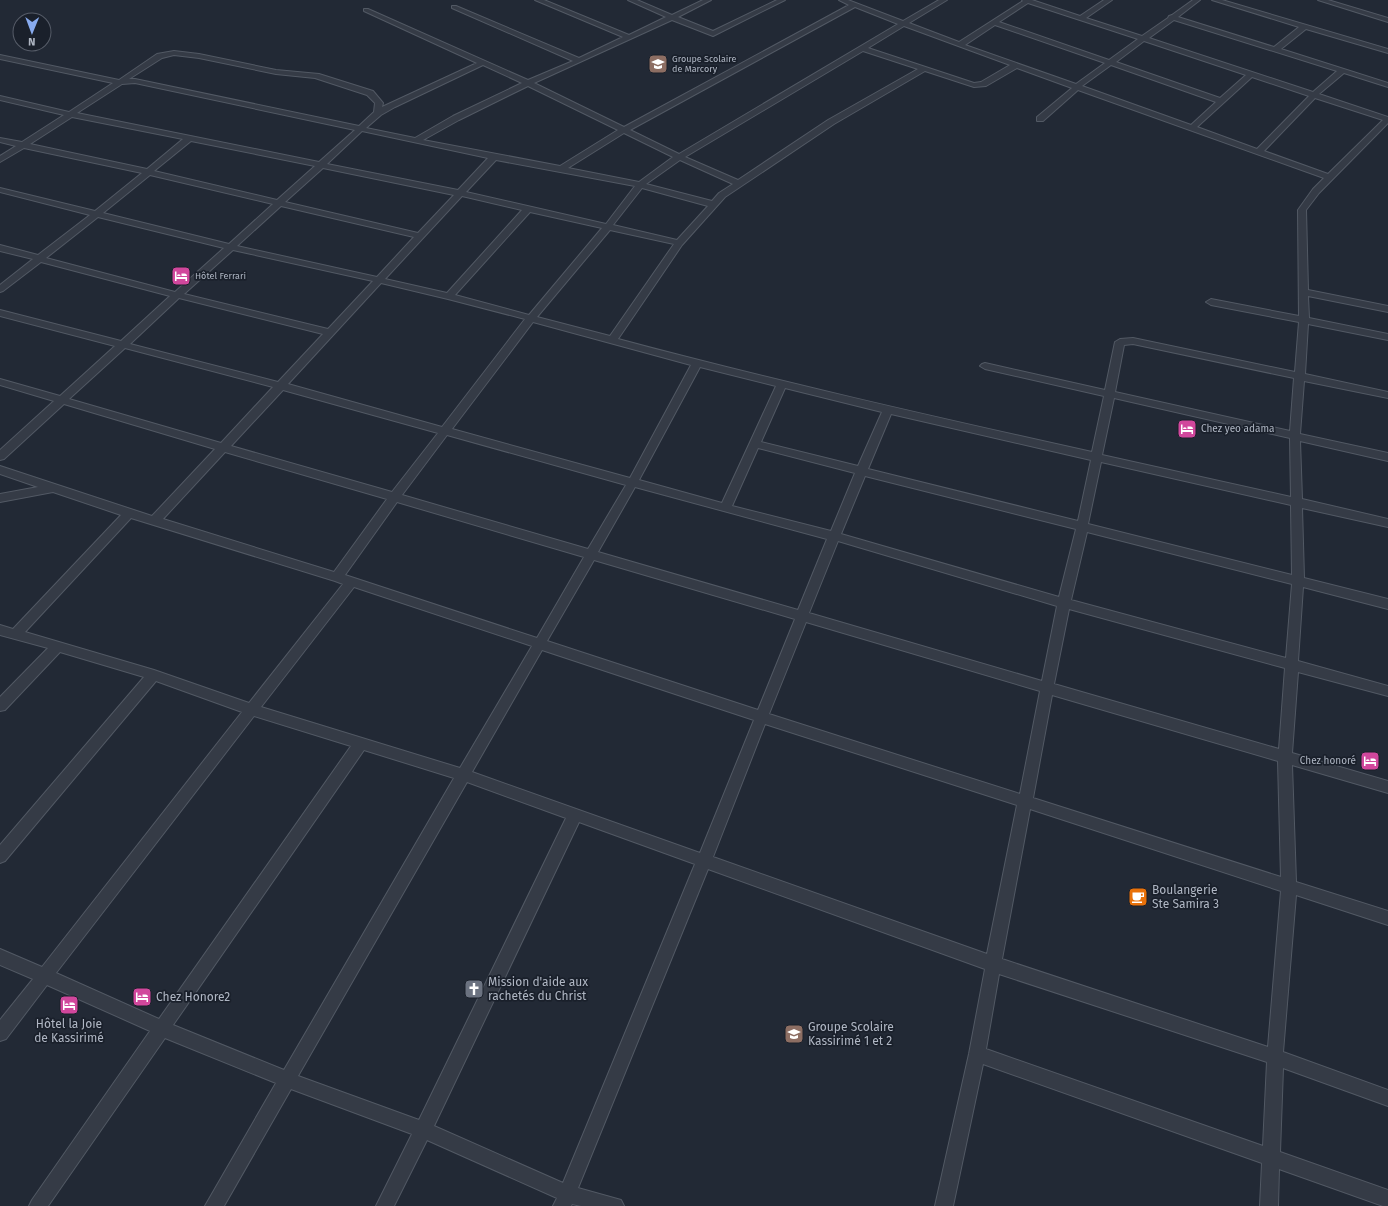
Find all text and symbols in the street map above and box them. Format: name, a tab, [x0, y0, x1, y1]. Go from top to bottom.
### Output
north arrow	[12, 12, 52, 52]
text: N	[28, 35, 36, 48]
school or university icon: Groupe Scolaire de Marcory	[647, 53, 669, 75]
place label: Groupe Scolaire de Marcory	[672, 54, 737, 74]
hotel icon: Hôtel Ferrari	[170, 265, 192, 287]
place label: Hôtel Ferrari	[195, 271, 246, 281]
hotel icon: Chez yeo adama	[1176, 418, 1198, 440]
place label: Chez yeo adama	[1201, 423, 1274, 435]
hotel icon: Chez honoré	[1359, 750, 1381, 772]
place label: Chez honoré	[1300, 755, 1356, 767]
place label: Boulangerie Ste Samira 3	[1152, 883, 1219, 911]
cafe icon: Boulangerie Ste Samira 3	[1127, 886, 1149, 908]
place label: Mission d'aide aux rachetés du Christ	[488, 975, 588, 1003]
church icon: Mission d'aide aux rachetés du Christ	[463, 978, 485, 1000]
hotel icon: Chez Honore2	[131, 986, 153, 1008]
place label: Chez Honore2	[156, 990, 230, 1004]
hotel icon: Hôtel la Joie de Kassirimé	[58, 994, 80, 1016]
place label: Hôtel la Joie de Kassirimé	[34, 1017, 104, 1045]
place label: Groupe Scolaire Kassirimé 1 et 2	[808, 1020, 894, 1048]
school or university icon: Groupe Scolaire Kassirimé 1 et 2	[783, 1023, 805, 1045]

